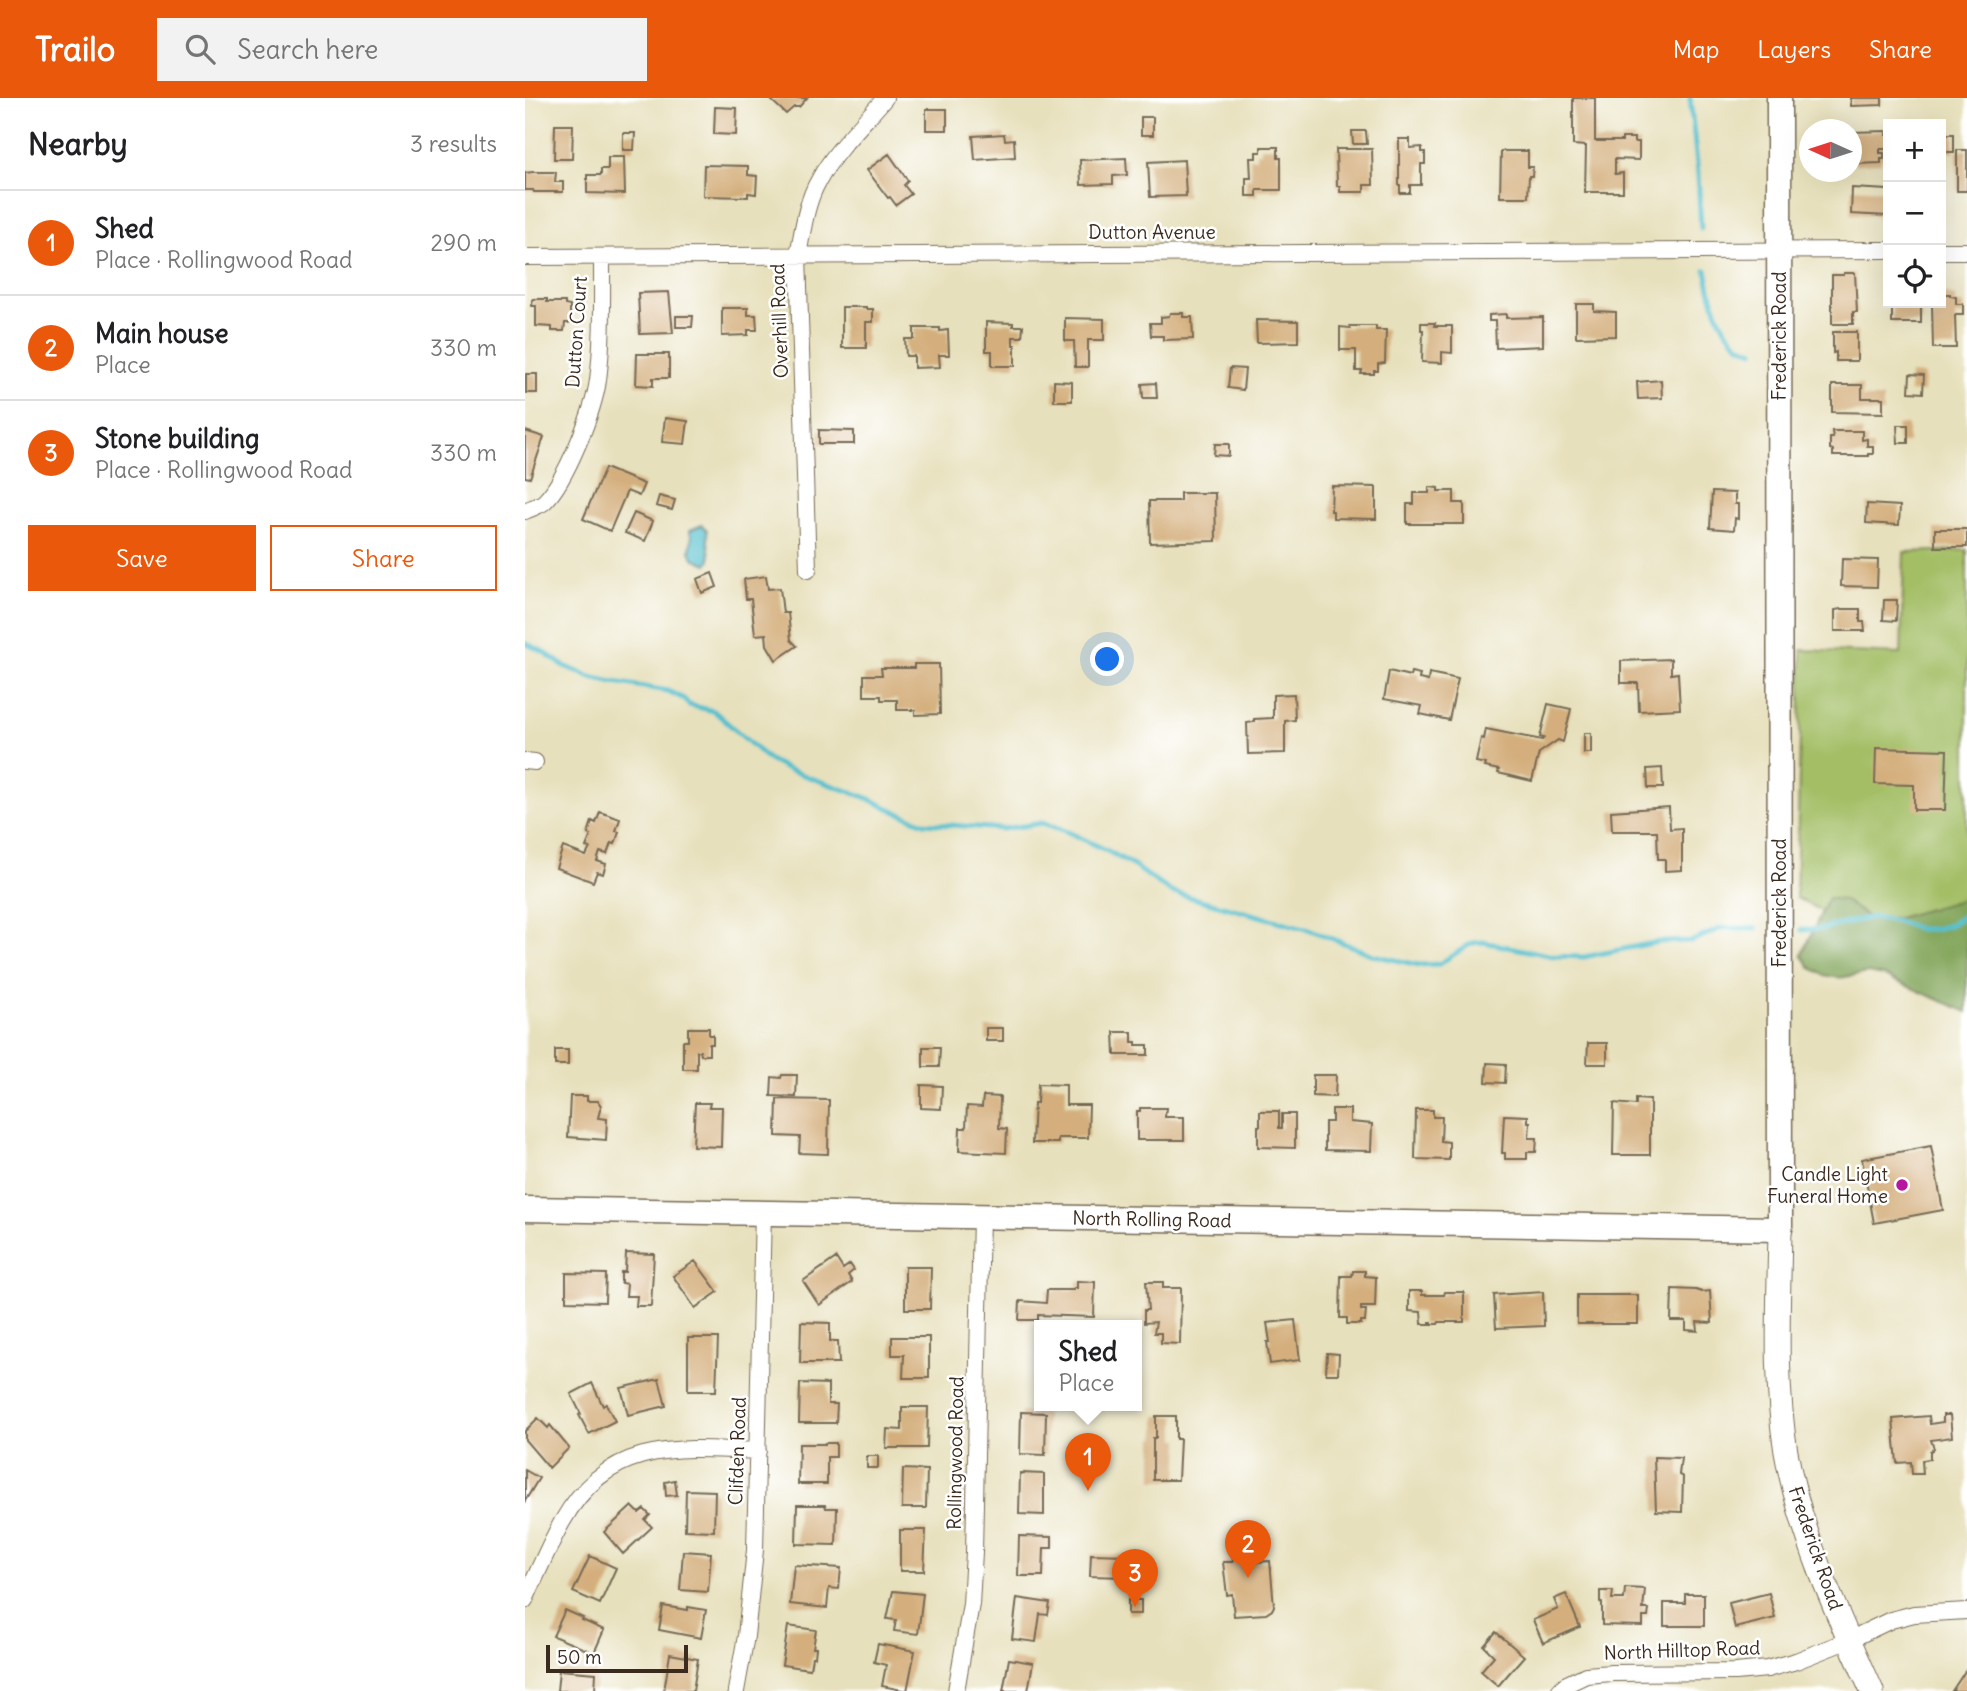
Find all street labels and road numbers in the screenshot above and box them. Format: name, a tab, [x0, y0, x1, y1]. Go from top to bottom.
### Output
street label: Dutton Avenue	[1088, 220, 1216, 244]
street label: Overhill Road	[765, 263, 793, 379]
street label: Frederick Road	[1767, 271, 1791, 401]
street label: Dutton Court	[560, 275, 592, 389]
street label: Frederick Road	[1767, 838, 1791, 968]
street label: North Rolling Road	[1072, 1206, 1232, 1232]
street label: Rollingwood Road	[942, 1376, 968, 1530]
street label: Clifden Road	[723, 1396, 751, 1506]
street label: Frederick Road	[1784, 1483, 1848, 1613]
street label: North Hilltop Road	[1603, 1635, 1761, 1665]

